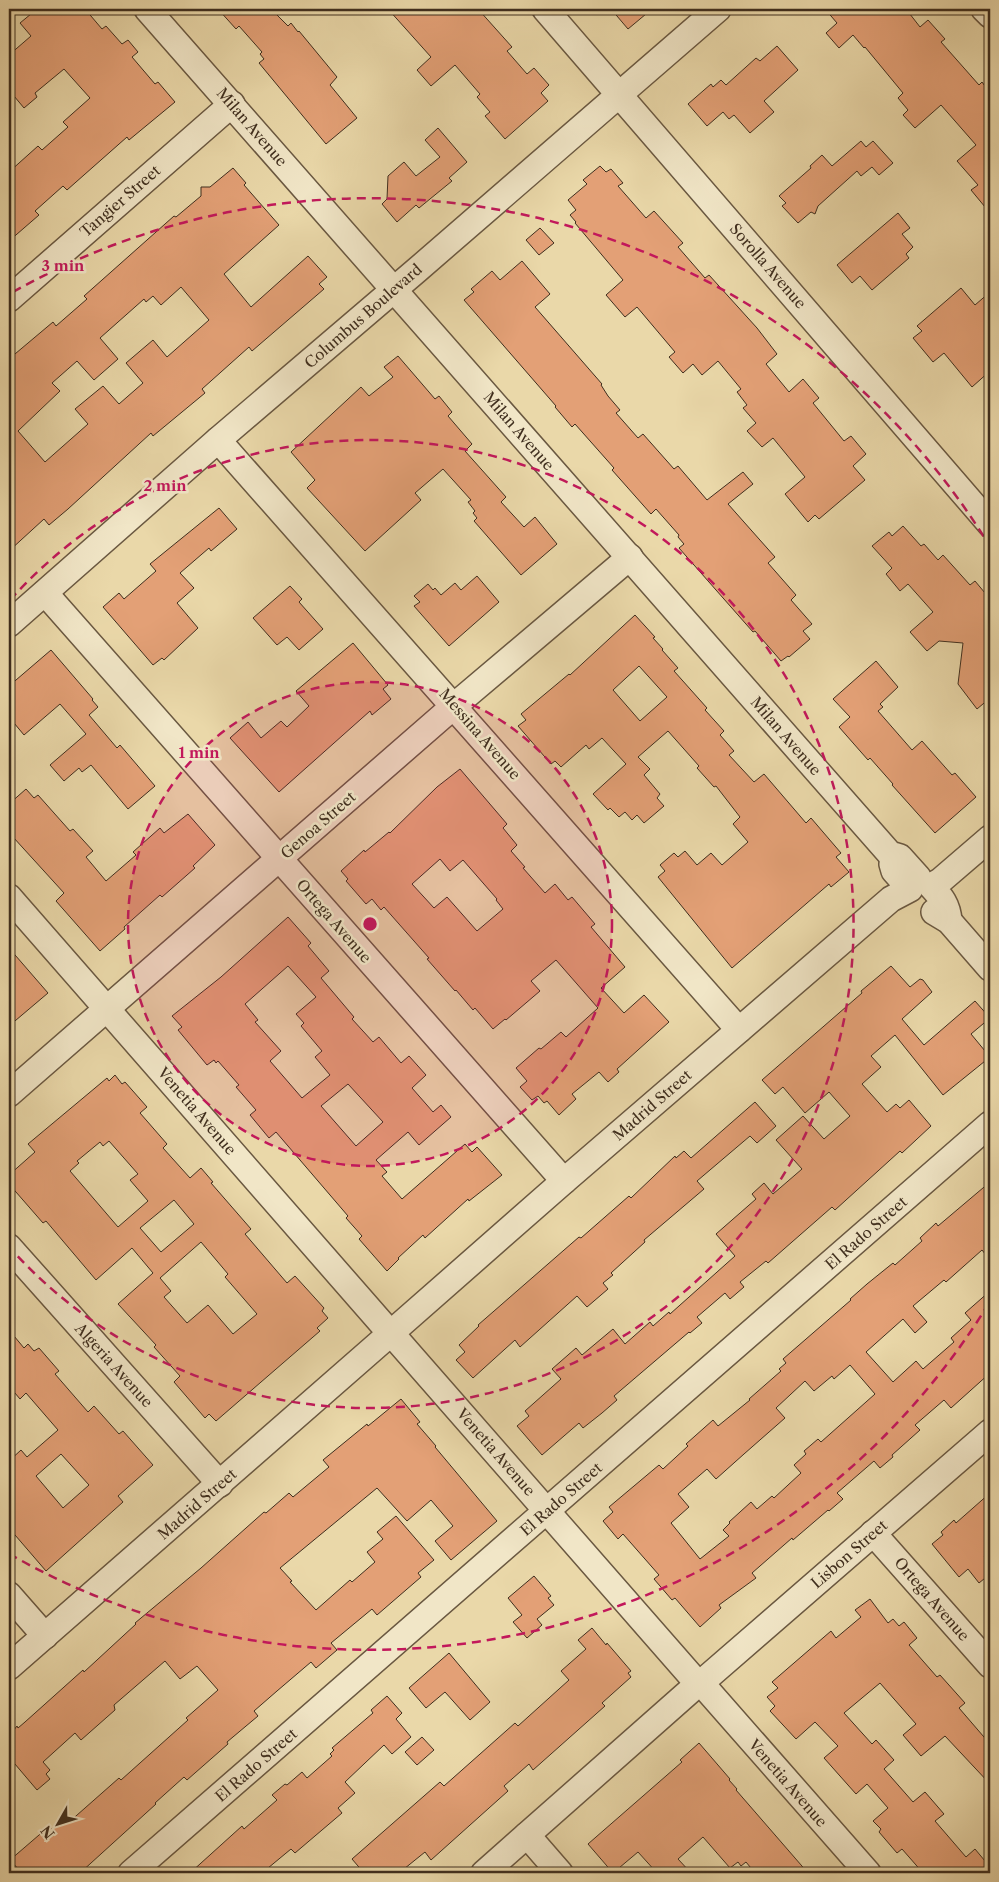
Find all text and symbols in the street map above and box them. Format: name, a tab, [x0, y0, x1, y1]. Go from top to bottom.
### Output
street label: Milan Avenue	[213, 84, 291, 170]
street label: Tangier Street	[76, 160, 165, 241]
street label: Sorolla Avenue	[726, 219, 810, 313]
text: 3 min	[42, 256, 85, 275]
street label: Columbus Boulevard	[300, 260, 426, 372]
street label: Milan Avenue	[480, 388, 558, 474]
text: 2 min	[143, 476, 187, 495]
street label: Messina Avenue	[435, 684, 525, 784]
street label: Milan Avenue	[747, 693, 825, 779]
text: 1 min	[178, 743, 220, 762]
street label: Genoa Street	[277, 787, 360, 863]
street label: Ortega Avenue	[292, 875, 376, 967]
centre of rings	[361, 915, 379, 933]
street label: Venetia Avenue	[153, 1063, 240, 1159]
street label: Madrid Street	[609, 1065, 696, 1145]
street label: El Rado Street	[821, 1192, 911, 1274]
street label: Algeria Avenue	[70, 1318, 157, 1411]
street label: Venetia Avenue	[452, 1404, 539, 1500]
street label: El Rado Street	[516, 1458, 606, 1540]
street label: Madrid Street	[154, 1464, 241, 1544]
street label: Lisbon Street	[807, 1515, 892, 1592]
street label: Ortega Avenue	[890, 1553, 974, 1645]
street label: El Rado Street	[211, 1724, 301, 1806]
street label: Venetia Avenue	[744, 1735, 831, 1831]
north arrow	[32, 1800, 82, 1850]
text: N	[37, 1822, 59, 1843]

